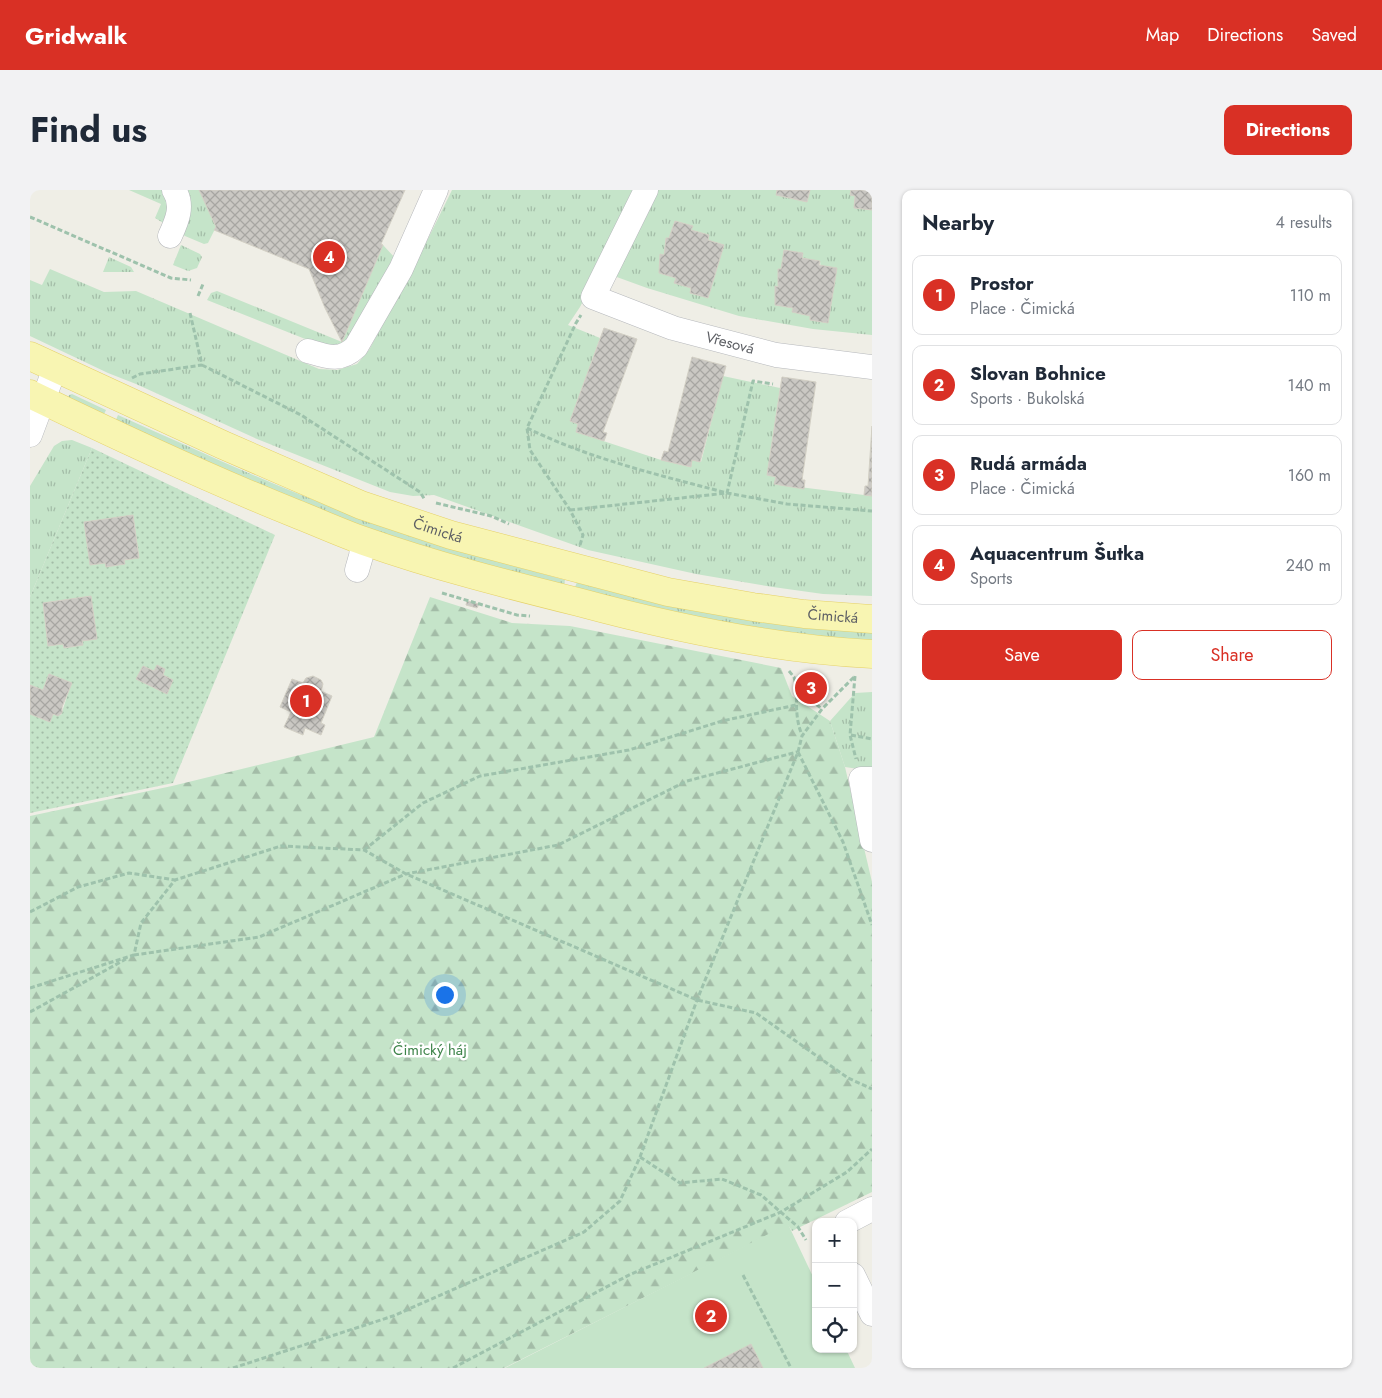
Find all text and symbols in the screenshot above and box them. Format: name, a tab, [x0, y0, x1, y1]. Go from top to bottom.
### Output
text: Gridwalk	[25, 18, 127, 53]
text: Map	[1146, 22, 1179, 48]
text: Directions	[1207, 22, 1283, 48]
text: Saved	[1311, 22, 1357, 48]
text: Find us	[30, 105, 147, 155]
button: Directions	[1224, 105, 1352, 155]
text: Nearby	[922, 208, 994, 238]
text: 4 results	[1276, 211, 1332, 234]
pin: 4	[313, 238, 345, 276]
text: Prostor	[970, 270, 1034, 297]
text: 1	[935, 284, 943, 307]
text: 110 m	[1290, 284, 1331, 307]
text: Place · Čimická	[970, 297, 1075, 320]
street label: Vřesová	[703, 326, 757, 360]
text: Slovan Bohnice	[970, 360, 1106, 387]
text: 2	[934, 374, 944, 397]
text: 140 m	[1288, 374, 1331, 397]
text: Sports · Bukolská	[970, 387, 1085, 410]
text: Rudá armáda	[970, 450, 1087, 477]
text: 3	[934, 464, 944, 487]
text: 160 m	[1288, 464, 1331, 487]
text: Place · Čimická	[970, 477, 1075, 500]
street label: Čimická	[410, 512, 465, 549]
text: Aquacentrum Šutka	[970, 540, 1144, 567]
text: 4	[933, 554, 945, 577]
text: 240 m	[1286, 554, 1331, 577]
text: Sports	[970, 567, 1012, 590]
street label: Čimická	[807, 603, 859, 629]
button: Save	[922, 630, 1122, 680]
button: Share	[1132, 630, 1332, 680]
pin: 3	[795, 669, 827, 707]
pin: 1	[290, 682, 322, 720]
your location	[432, 982, 458, 1008]
park label: Čimický háj	[393, 1039, 467, 1061]
map controls	[812, 1218, 857, 1353]
button: +	[812, 1218, 857, 1263]
button: −	[812, 1263, 857, 1308]
pin: 2	[695, 1297, 727, 1335]
button: locate	[812, 1308, 857, 1353]

